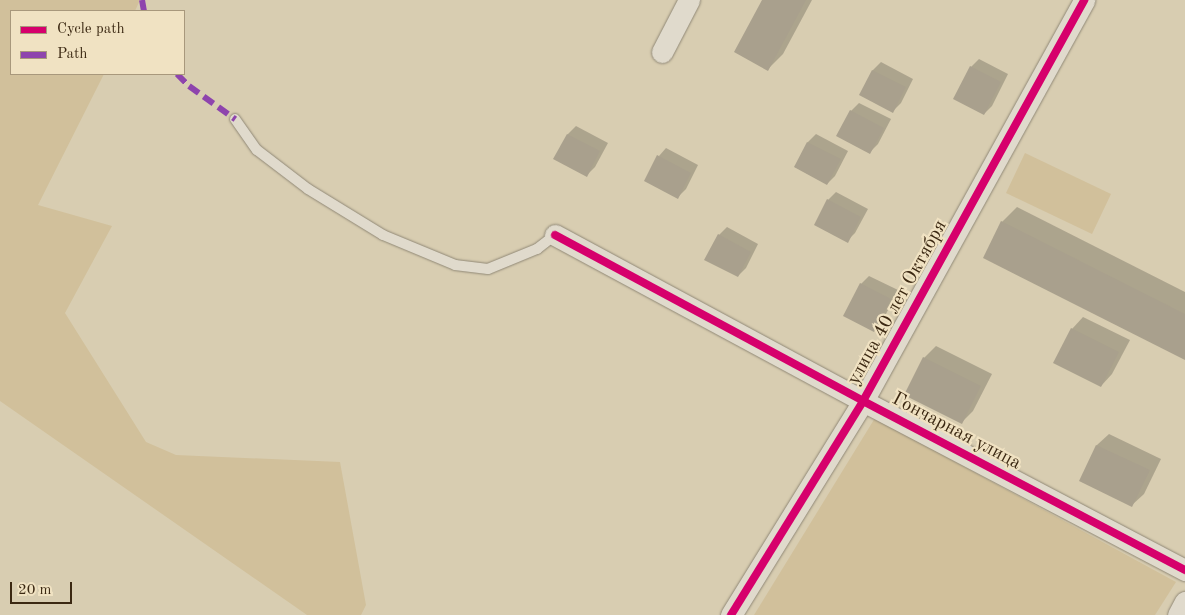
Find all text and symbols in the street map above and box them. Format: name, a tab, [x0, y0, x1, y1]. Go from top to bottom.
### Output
legend	[10, 10, 185, 75]
text: Cycle path	[57, 22, 125, 37]
text: Path	[57, 47, 87, 62]
street label: улица 40 лет Октября	[843, 217, 953, 389]
street label: Гончарная улица	[887, 388, 1025, 476]
scale bar	[12, 572, 75, 604]
text: 20 m	[18, 583, 52, 598]

